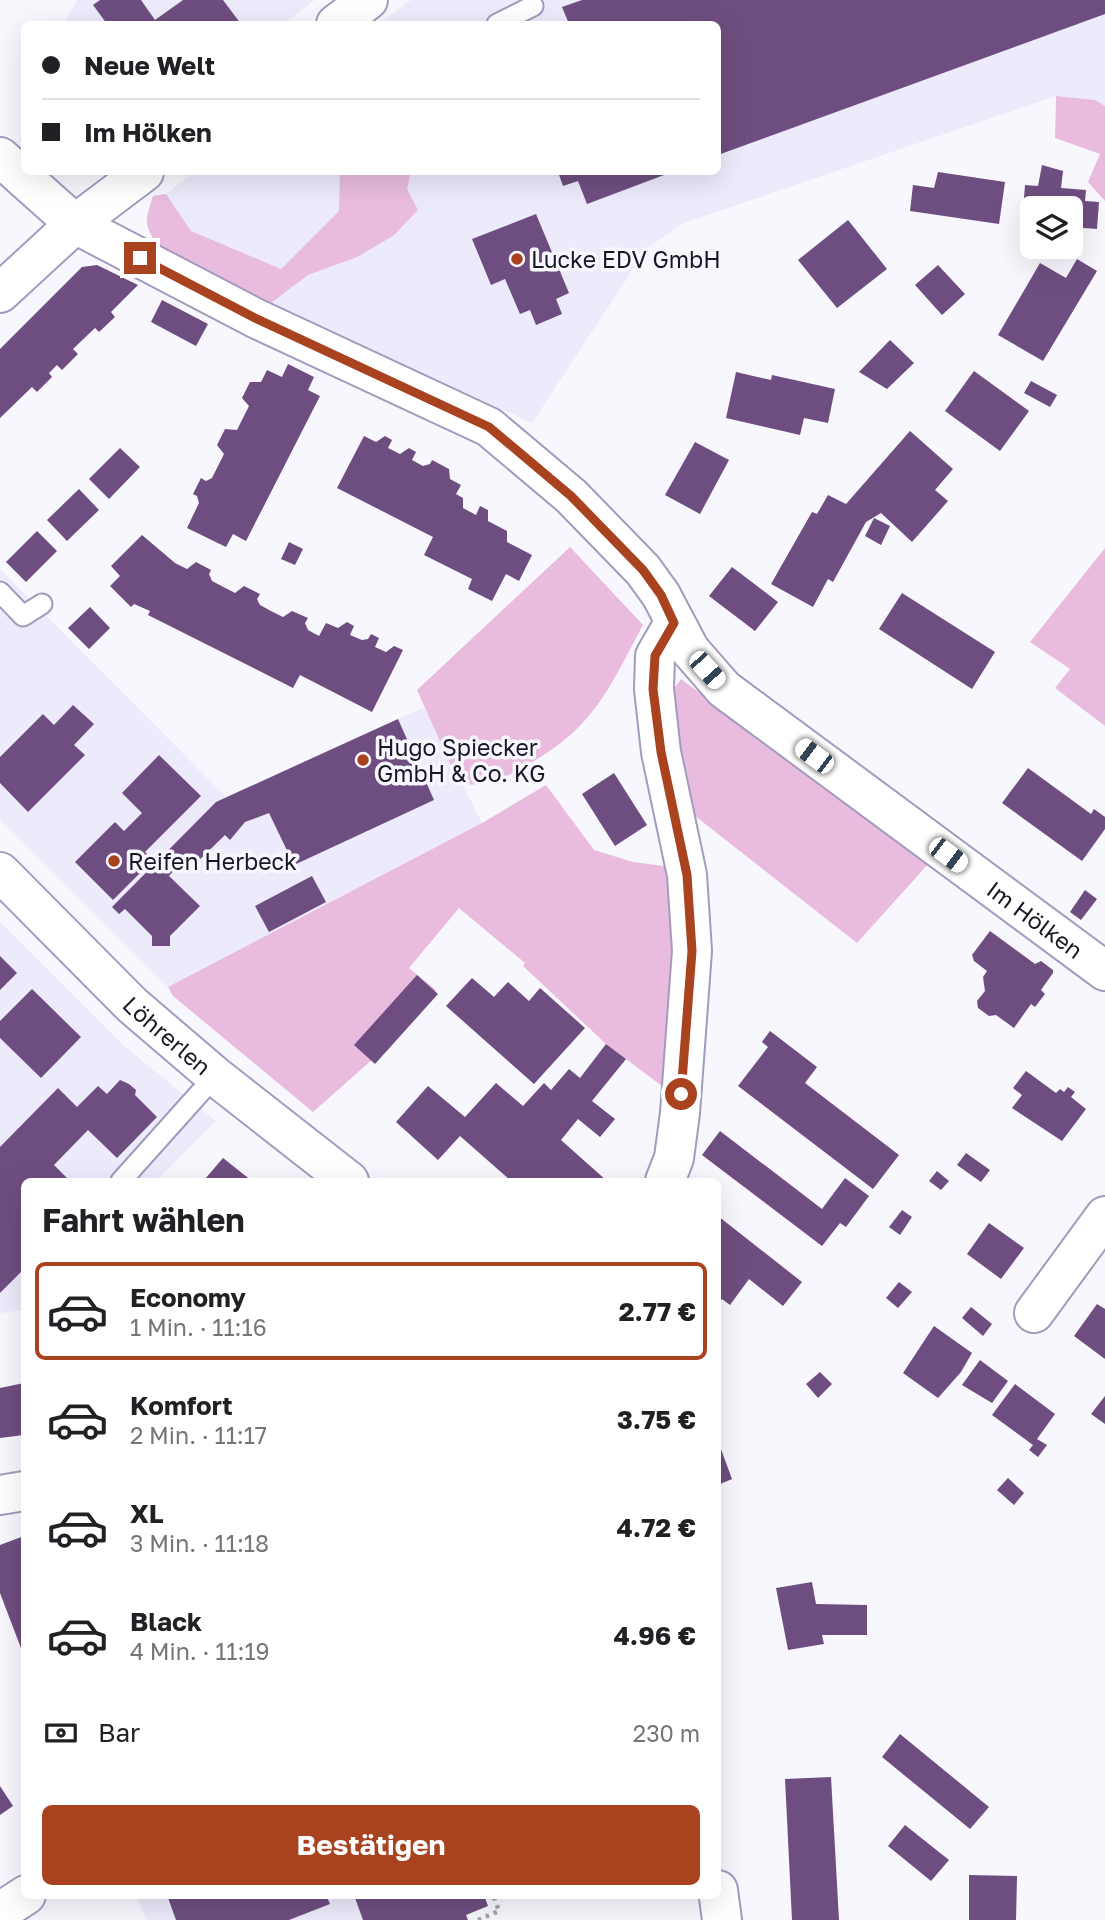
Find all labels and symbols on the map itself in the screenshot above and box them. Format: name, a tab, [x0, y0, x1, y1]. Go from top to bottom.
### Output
route end	[124, 242, 156, 274]
place label: Lucke EDV GmbH	[531, 245, 721, 273]
marker: Lucke EDV GmbH	[509, 251, 525, 267]
car	[686, 647, 729, 693]
place label: Hugo Spiecker GmbH & Co. KG	[377, 733, 545, 787]
car	[791, 735, 838, 777]
marker: Hugo Spiecker GmbH & Co. KG	[355, 752, 371, 768]
car	[925, 834, 972, 876]
place label: Reifen Herbeck	[128, 847, 297, 875]
marker: Reifen Herbeck	[106, 853, 122, 869]
street label: Im Hölken	[982, 875, 1088, 964]
street label: Löhrerlen	[117, 990, 217, 1081]
route start	[665, 1078, 697, 1110]

